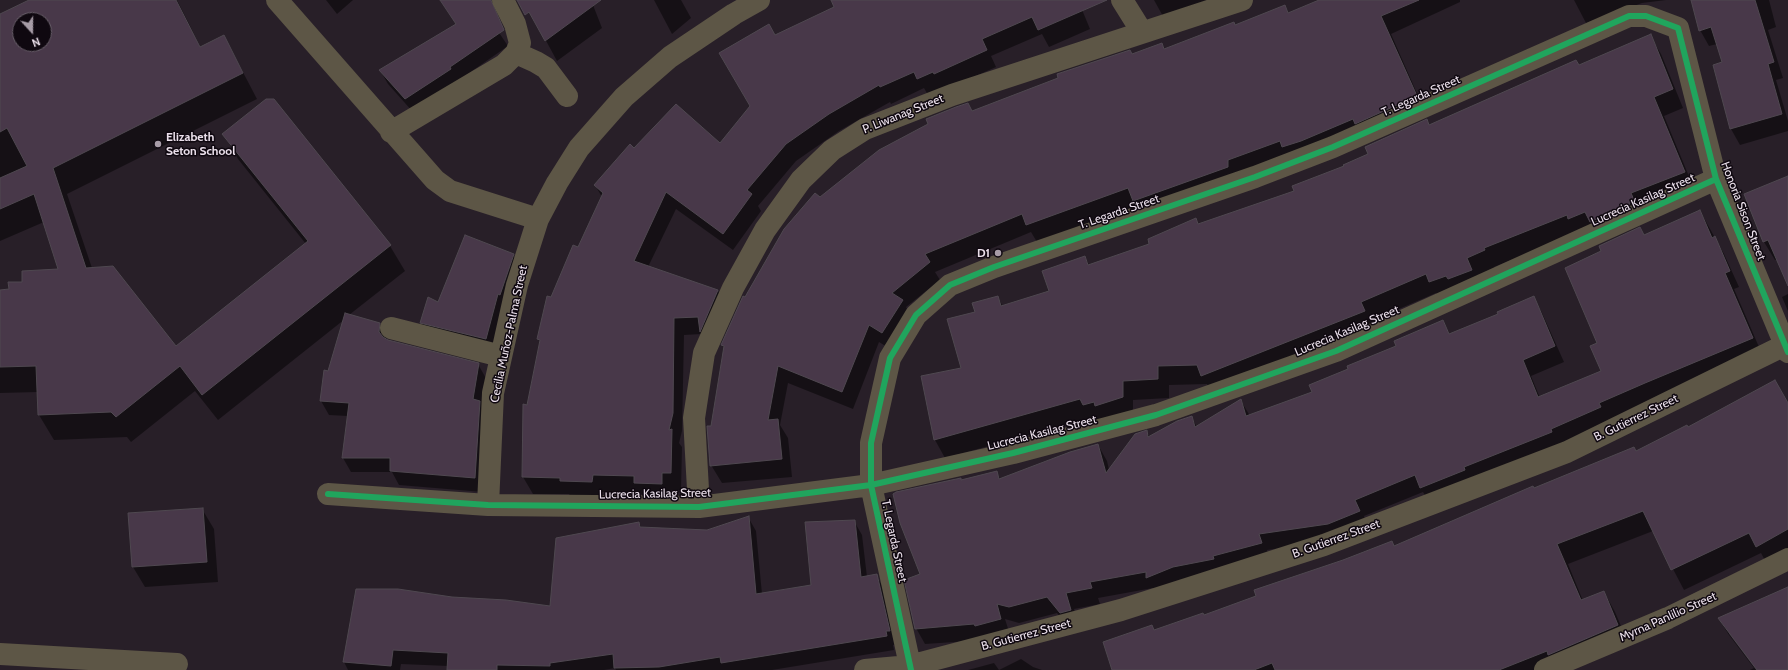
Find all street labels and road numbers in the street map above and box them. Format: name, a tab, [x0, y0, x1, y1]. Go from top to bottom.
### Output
street label: T. Legarda Street	[1379, 72, 1463, 120]
street label: P. Liwanag Street	[860, 91, 946, 137]
street label: Honoria Sison Street	[1718, 160, 1768, 262]
street label: Lucrecia Kasilag Street	[1589, 171, 1697, 229]
street label: T. Legarda Street	[1077, 191, 1161, 233]
street label: Cecilia Muñoz-Palma Street	[487, 264, 531, 404]
street label: Lucrecia Kasilag Street	[1293, 302, 1401, 360]
street label: B. Gutierrez Street	[1591, 391, 1681, 445]
street label: Lucrecia Kasilag Street	[986, 412, 1098, 454]
street label: Lucrecia Kasilag Street	[599, 486, 711, 502]
street label: T. Legarda Street	[878, 498, 910, 584]
street label: B. Gutierrez Street	[1290, 516, 1382, 562]
street label: Myrna Panlilio Street	[1617, 589, 1719, 645]
street label: B. Gutierrez Street	[980, 616, 1072, 654]

